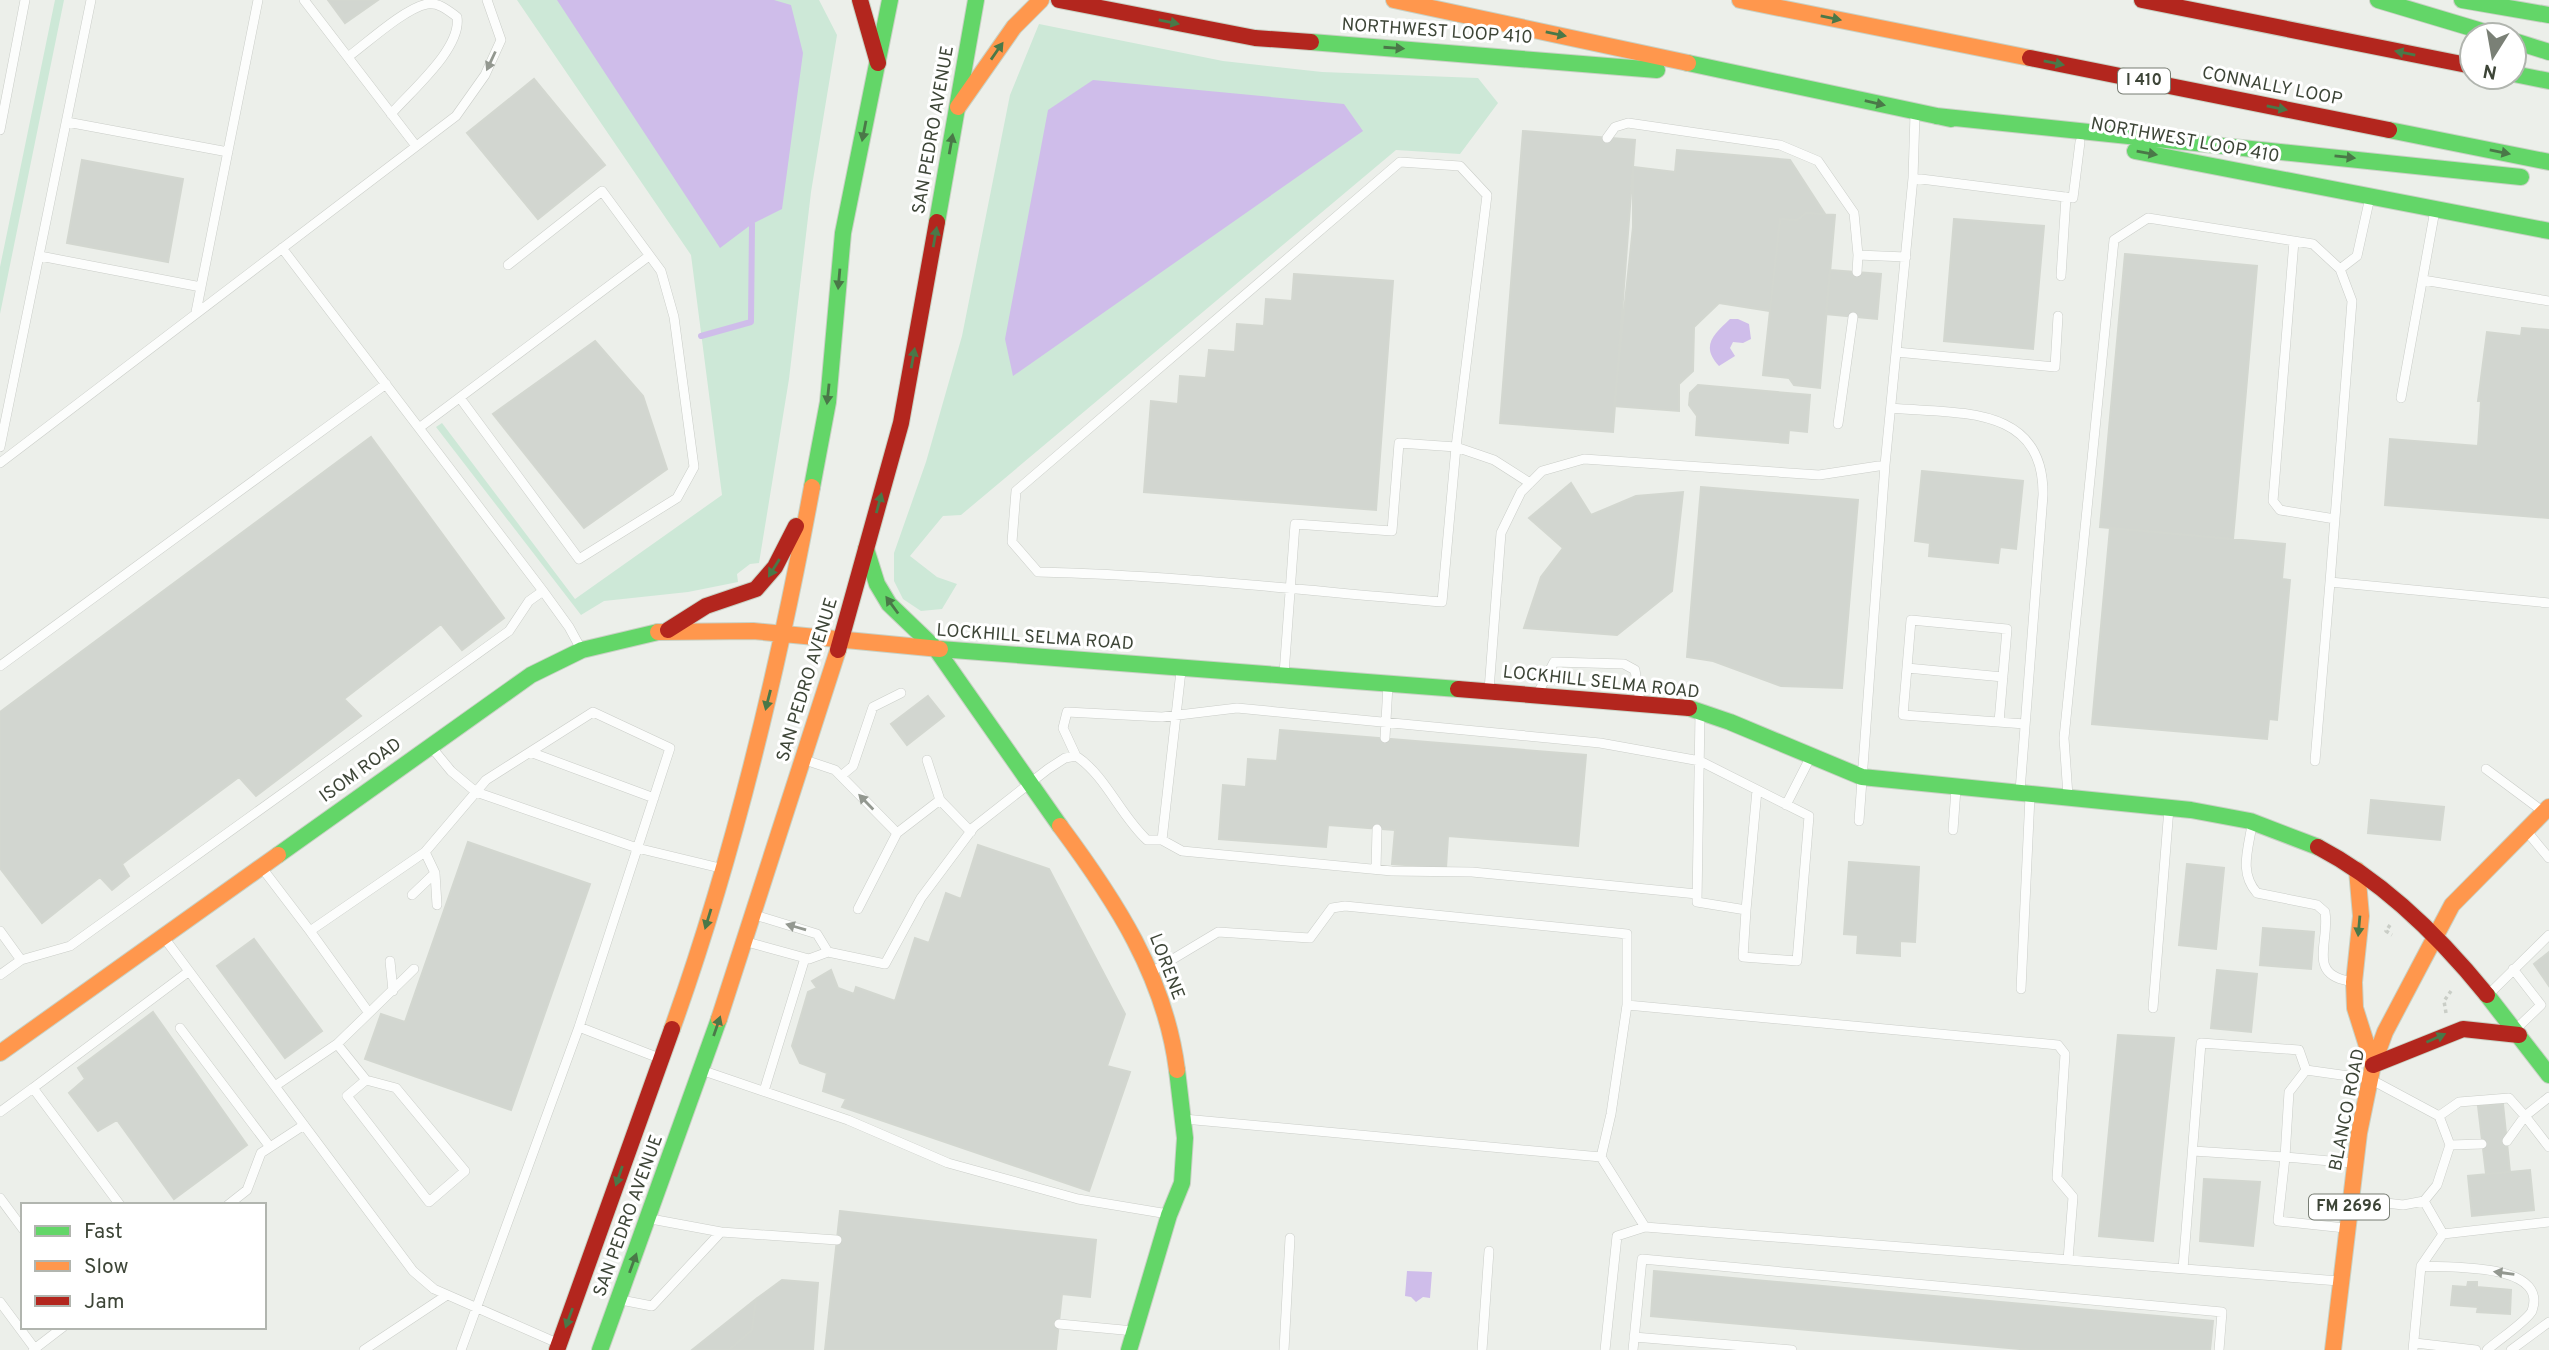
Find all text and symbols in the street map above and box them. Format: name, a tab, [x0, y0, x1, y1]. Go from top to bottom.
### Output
one-way arrow	[1820, 13, 1842, 24]
street label: NORTHWEST LOOP 410	[1341, 14, 1533, 50]
one-way arrow	[1158, 16, 1180, 27]
north arrow	[2458, 21, 2528, 91]
one-way arrow	[1545, 29, 1567, 40]
one-way arrow	[990, 42, 1004, 60]
one-way arrow	[1384, 42, 1406, 53]
street label: SAN PEDRO AVENUE	[908, 44, 960, 216]
one-way arrow	[2394, 47, 2416, 58]
one-way arrow	[485, 51, 497, 71]
one-way arrow	[2043, 57, 2065, 68]
text: N	[2481, 58, 2499, 84]
street label: CONNALLY LOOP	[2200, 62, 2344, 112]
road number: I 410	[2118, 68, 2170, 94]
one-way arrow	[1864, 97, 1886, 108]
one-way arrow	[2266, 102, 2288, 113]
street label: NORTHWEST LOOP 410	[2089, 113, 2281, 169]
one-way arrow	[859, 120, 870, 142]
one-way arrow	[946, 133, 957, 155]
one-way arrow	[2489, 147, 2511, 158]
one-way arrow	[2136, 148, 2158, 159]
one-way arrow	[2334, 151, 2356, 162]
one-way arrow	[929, 225, 940, 247]
one-way arrow	[833, 269, 844, 291]
one-way arrow	[907, 347, 918, 369]
one-way arrow	[823, 383, 834, 405]
one-way arrow	[874, 492, 884, 513]
one-way arrow	[767, 558, 780, 577]
street label: SAN PEDRO AVENUE	[772, 595, 844, 765]
one-way arrow	[884, 597, 899, 615]
street label: LOCKHILL SELMA ROAD	[935, 620, 1135, 656]
street label: LOCKHILL SELMA ROAD	[1501, 661, 1701, 705]
one-way arrow	[762, 689, 773, 711]
street label: ISOM ROAD	[315, 733, 407, 809]
one-way arrow	[859, 794, 875, 811]
one-way arrow	[702, 909, 713, 930]
one-way arrow	[2353, 915, 2364, 937]
one-way arrow	[785, 922, 806, 932]
street label: LORENE	[1143, 931, 1189, 1003]
one-way arrow	[712, 1015, 723, 1036]
one-way arrow	[2426, 1032, 2446, 1044]
street label: BLANCO ROAD	[2325, 1047, 2371, 1173]
street label: SAN PEDRO AVENUE	[589, 1132, 669, 1300]
one-way arrow	[613, 1166, 624, 1187]
road number: FM 2696	[2309, 1194, 2389, 1219]
legend	[21, 1203, 266, 1329]
text: Fast	[84, 1219, 123, 1246]
one-way arrow	[628, 1253, 639, 1274]
text: Slow	[84, 1254, 129, 1281]
one-way arrow	[2493, 1267, 2515, 1278]
text: Jam	[84, 1289, 125, 1316]
one-way arrow	[563, 1307, 574, 1328]

